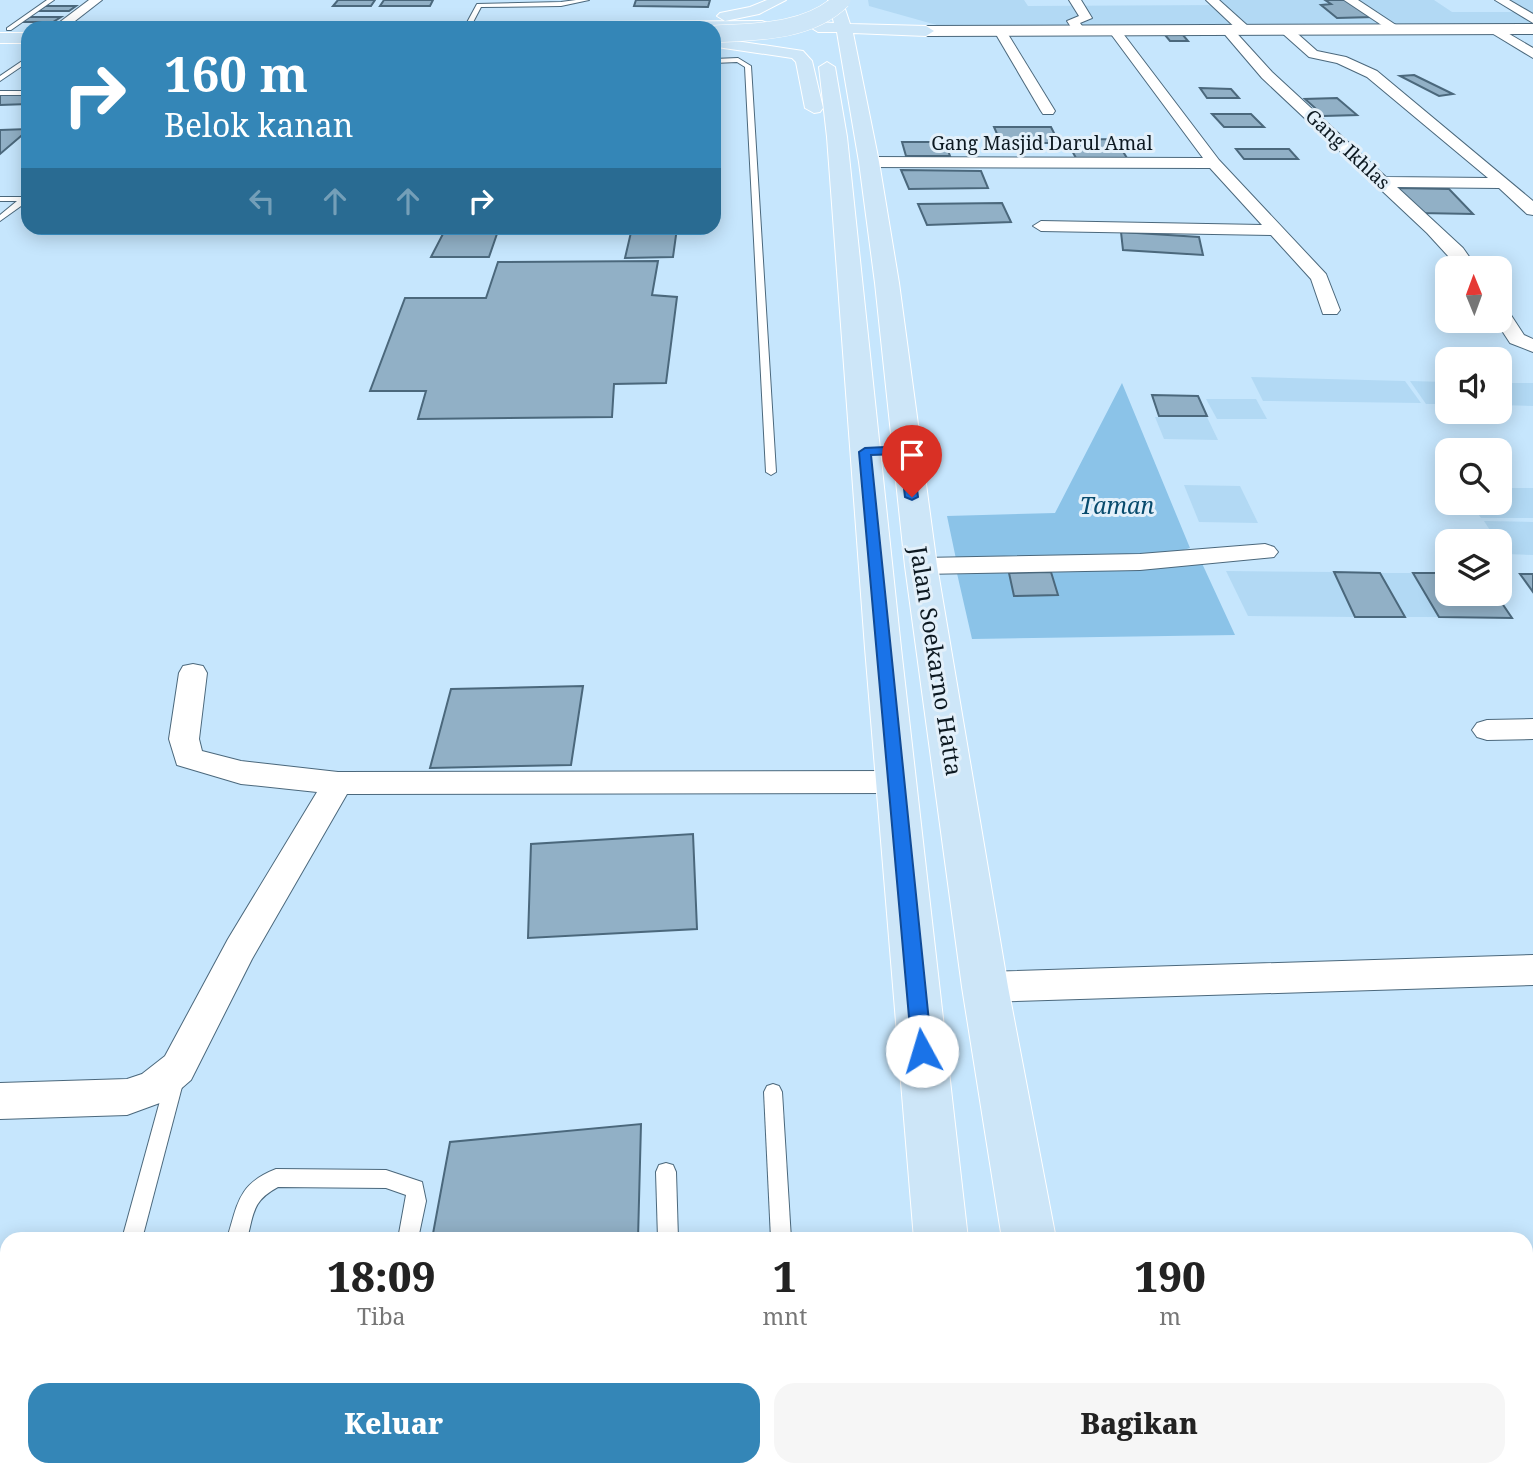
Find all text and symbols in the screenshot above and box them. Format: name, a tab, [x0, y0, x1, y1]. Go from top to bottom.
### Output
text: 160 m	[164, 40, 308, 106]
icon: right	[49, 49, 140, 140]
text: Belok kanan	[164, 103, 354, 146]
street label: Gang Ikhlas	[1300, 103, 1396, 195]
street label: Gang Masjid Darul Amal	[931, 130, 1153, 156]
icon: left	[243, 182, 281, 220]
icon: ahead	[316, 182, 354, 220]
icon: ahead	[389, 182, 427, 220]
icon: right	[462, 182, 500, 220]
north arrow	[1435, 256, 1512, 332]
map controls	[1435, 256, 1512, 606]
button: sound	[1435, 347, 1512, 424]
pin	[882, 425, 942, 497]
icon: arrive	[893, 436, 931, 474]
button: search	[1435, 438, 1512, 515]
park label: Taman	[1080, 489, 1154, 521]
button: layers	[1435, 529, 1512, 606]
street label: Jalan Soekarno Hatta	[903, 543, 971, 778]
position arrow	[885, 1014, 959, 1088]
text: 18:09	[327, 1247, 435, 1304]
text: 1	[773, 1247, 797, 1304]
text: 190	[1134, 1247, 1206, 1304]
text: Tiba	[357, 1300, 406, 1332]
text: mnt	[763, 1300, 807, 1332]
text: m	[1159, 1300, 1181, 1332]
button: Keluar	[28, 1383, 760, 1463]
button: Bagikan	[774, 1383, 1505, 1463]

